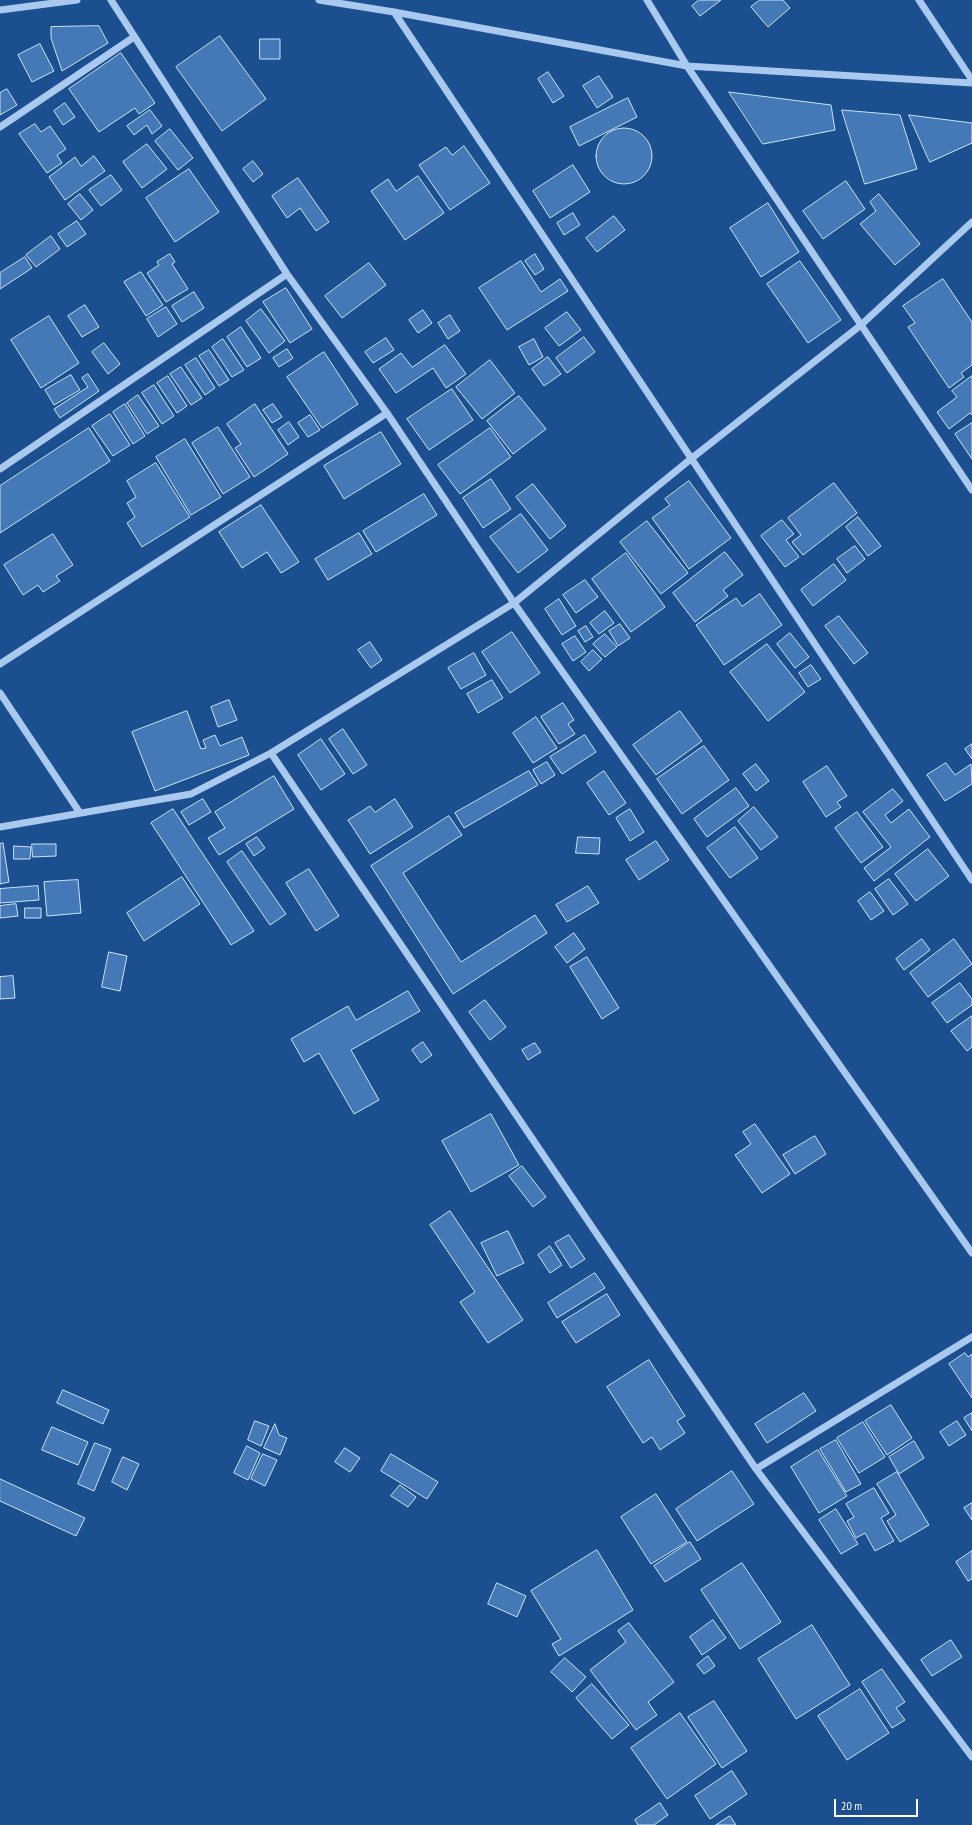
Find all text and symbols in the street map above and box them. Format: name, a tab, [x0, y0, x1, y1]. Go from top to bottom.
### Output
scale bar	[836, 1791, 920, 1817]
text: 20 m	[841, 1798, 862, 1813]

